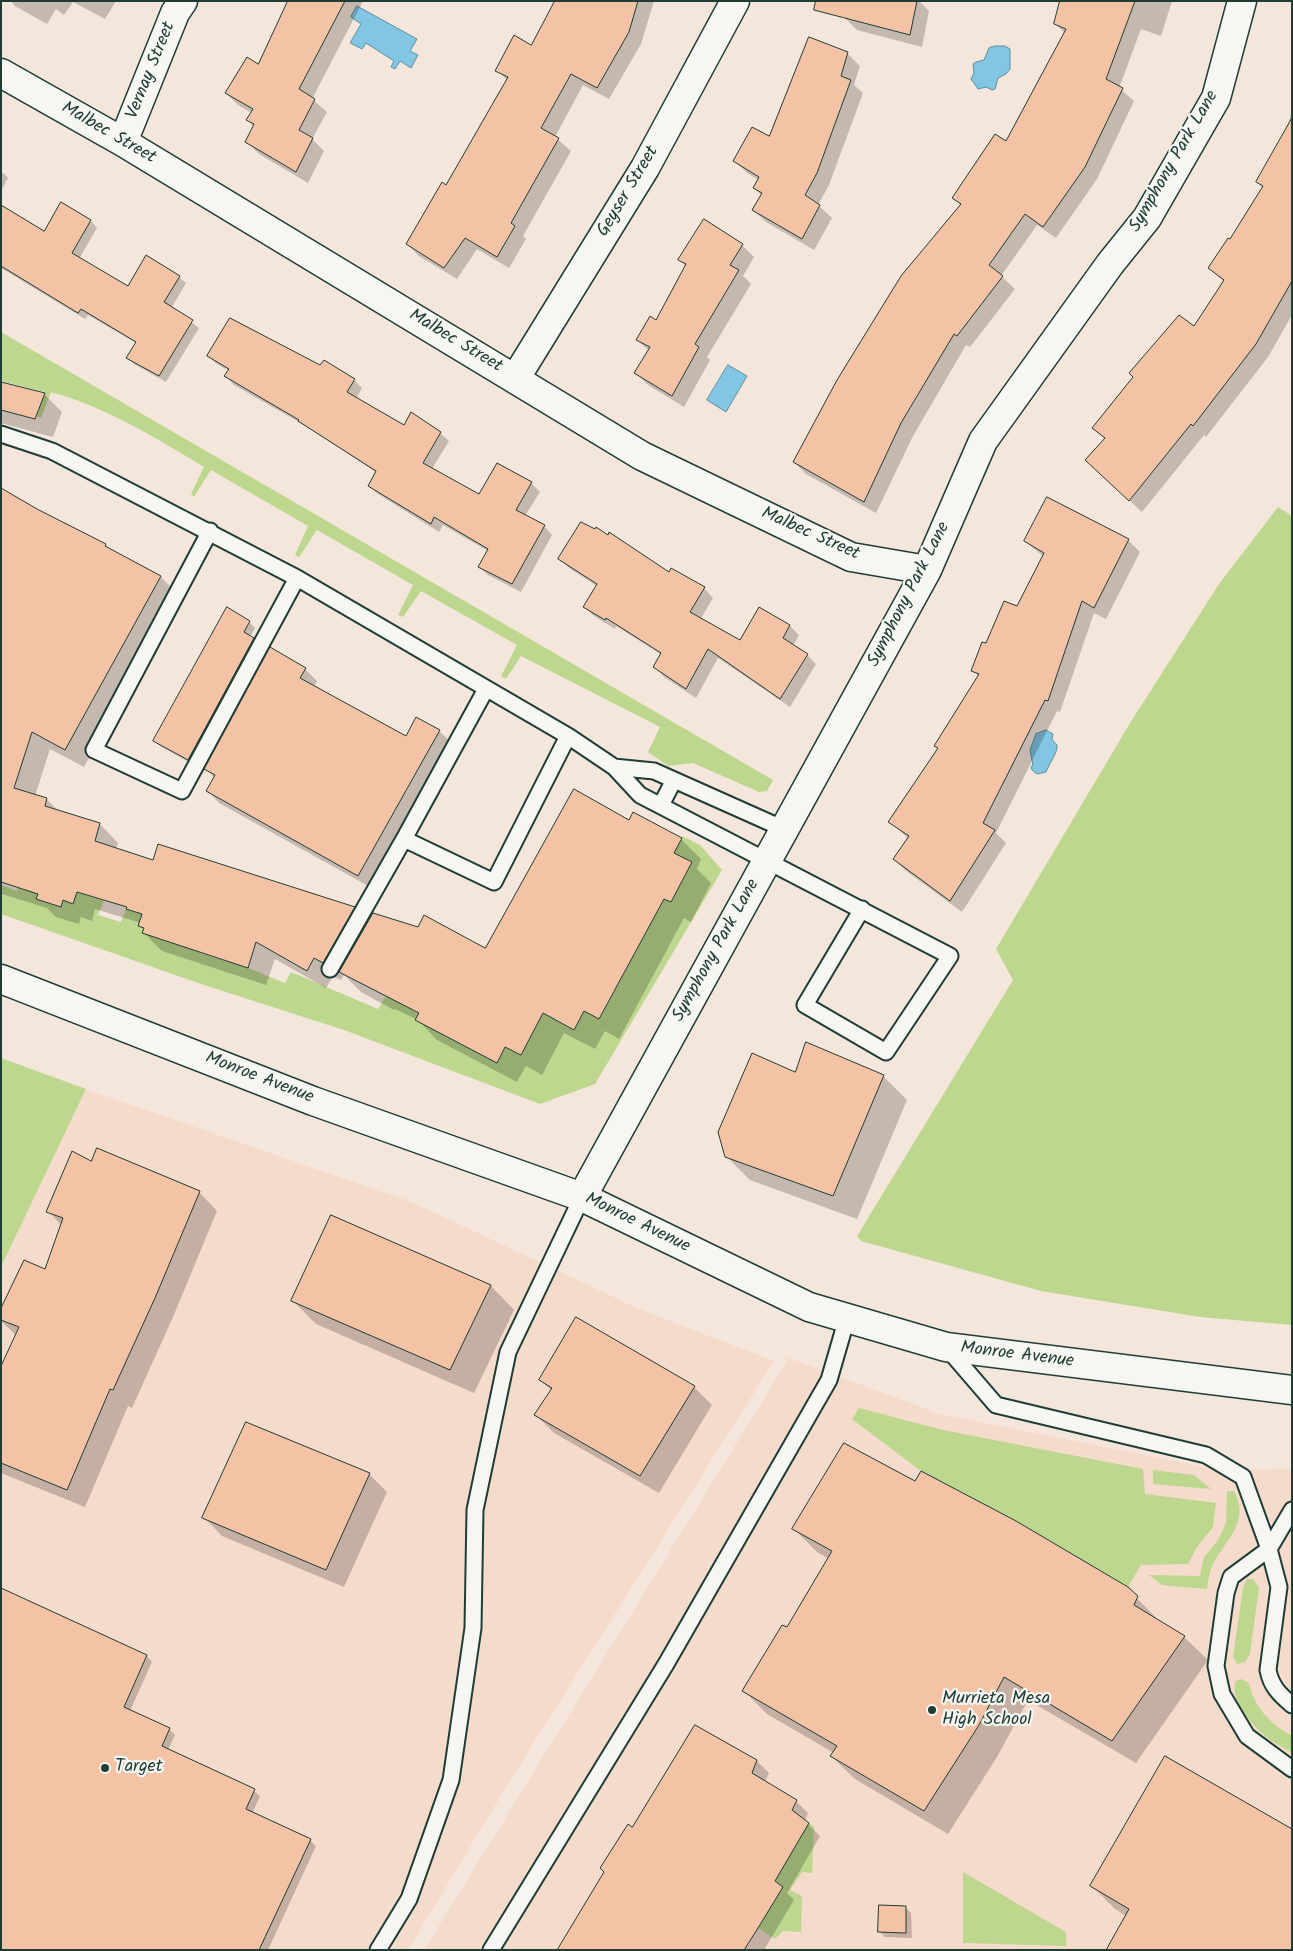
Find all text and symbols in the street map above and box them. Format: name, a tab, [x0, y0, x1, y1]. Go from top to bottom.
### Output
street label: Vernay Street	[123, 19, 181, 123]
street label: Symphony Park Lane	[1126, 87, 1224, 237]
street label: Malbec Street	[57, 98, 159, 170]
street label: Geyser Street	[593, 143, 665, 241]
street label: Malbec Street	[404, 306, 506, 378]
street label: Malbec Street	[757, 504, 863, 566]
street label: Symphony Park Lane	[864, 519, 956, 671]
street label: Symphony Park Lane	[669, 876, 765, 1026]
street label: Monroe Avenue	[202, 1048, 316, 1110]
street label: Monroe Avenue	[581, 1189, 693, 1259]
street label: Monroe Avenue	[959, 1338, 1075, 1374]
place label: Murrieta Mesa High School	[942, 1689, 1050, 1732]
marker: Murrieta Mesa High School	[926, 1704, 938, 1716]
place label: Target	[115, 1757, 163, 1779]
marker: Target	[99, 1762, 111, 1774]

